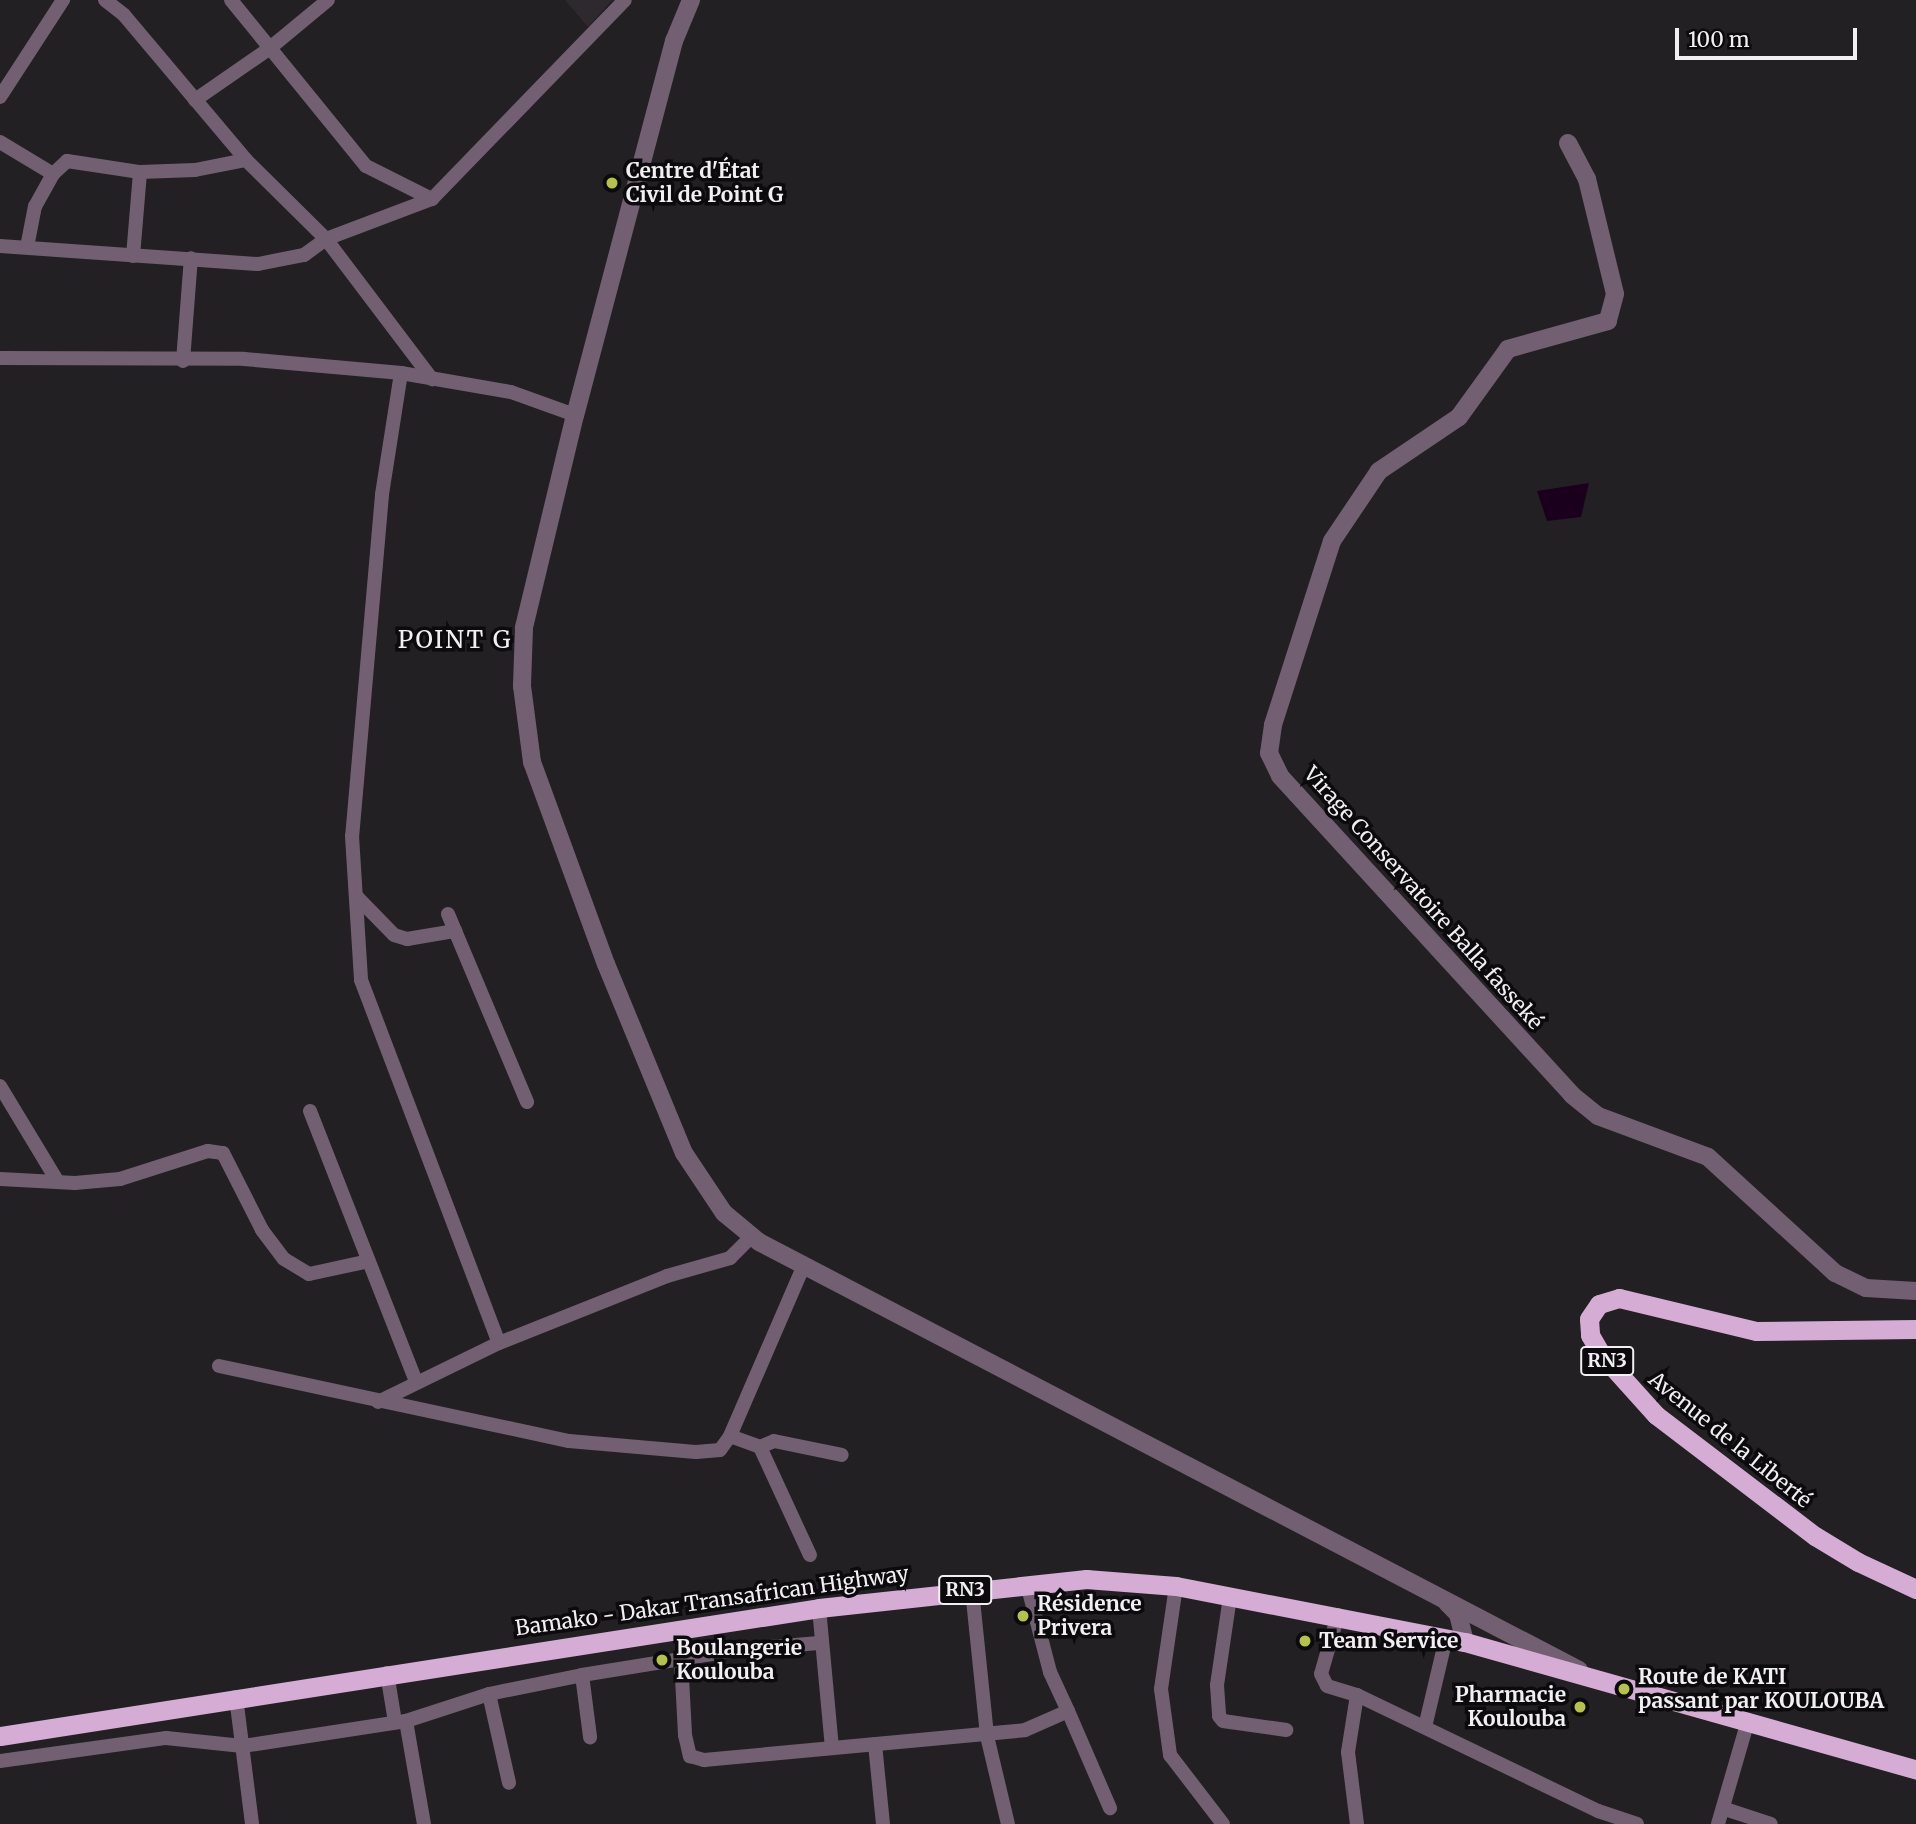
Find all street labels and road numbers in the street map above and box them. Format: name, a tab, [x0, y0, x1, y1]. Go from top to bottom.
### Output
street label: Virage Conservatoire Balla fasseké	[1298, 761, 1548, 1035]
road number: RN3	[1579, 1345, 1635, 1376]
street label: Avenue de la Liberté	[1644, 1367, 1816, 1513]
street label: Bamako - Dakar Transafrican Highway	[514, 1561, 910, 1641]
road number: RN3	[937, 1574, 993, 1606]

